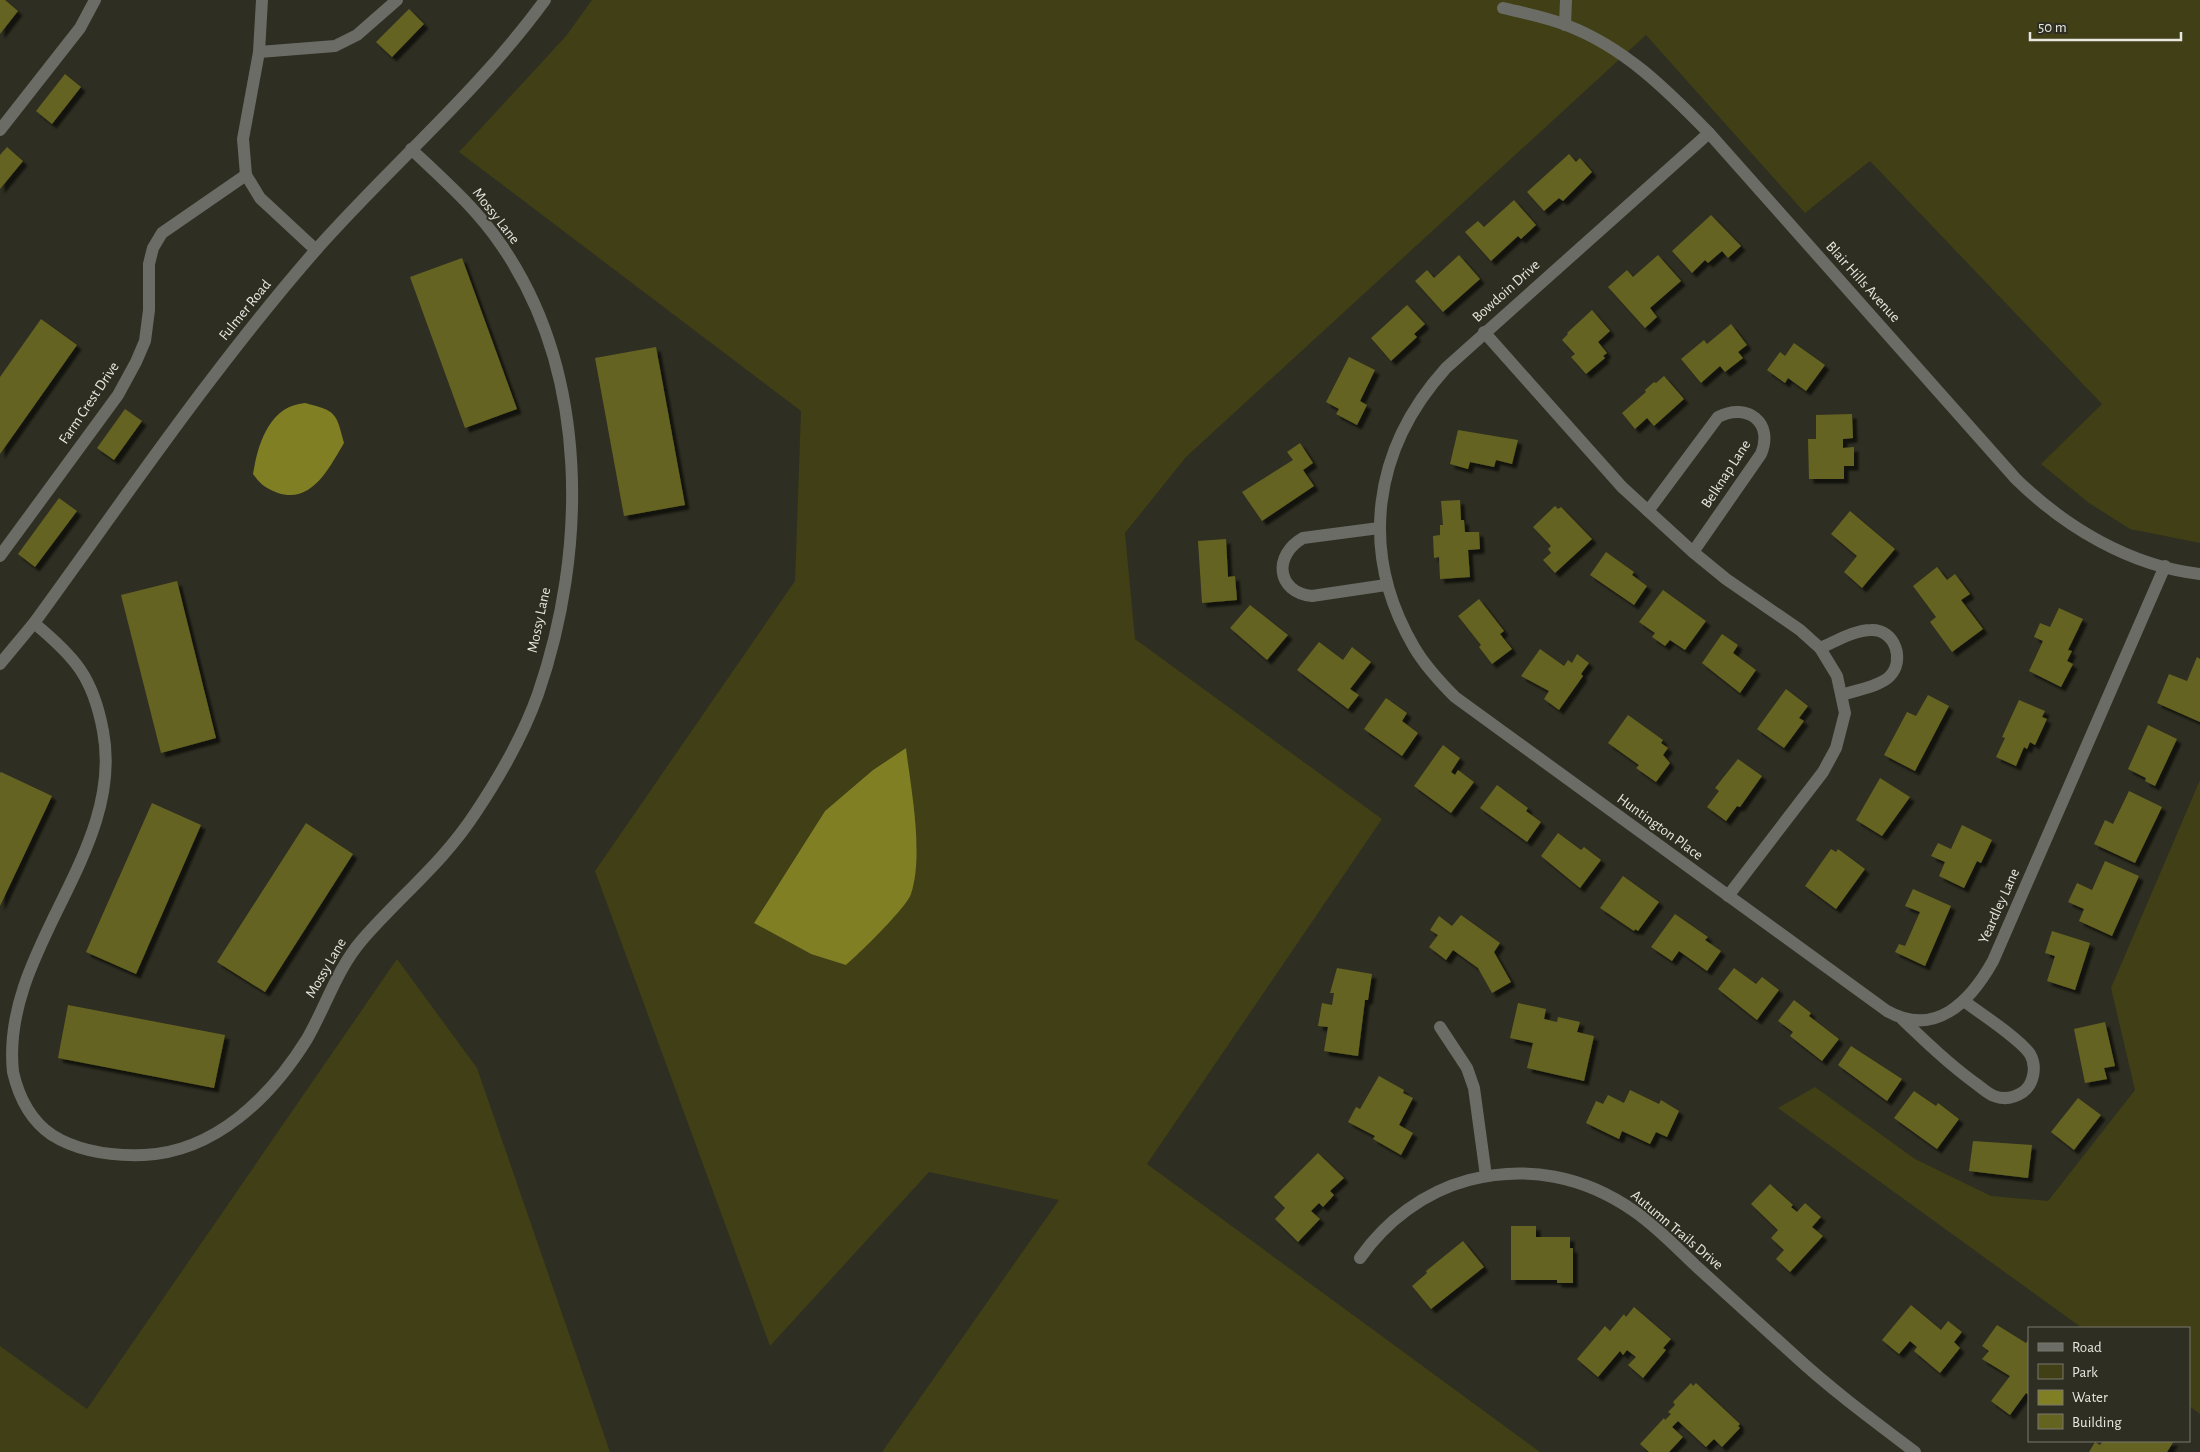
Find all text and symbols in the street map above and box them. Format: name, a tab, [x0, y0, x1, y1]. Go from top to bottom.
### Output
scale bar	[2030, 10, 2181, 42]
text: 50 m	[2038, 20, 2067, 35]
street label: Mossy Lane	[470, 185, 522, 247]
street label: Blair Hills Avenue	[1823, 239, 1903, 325]
street label: Bowdoin Drive	[1469, 257, 1543, 325]
street label: Fulmer Road	[216, 277, 274, 343]
street label: Farm Crest Drive	[56, 359, 122, 447]
street label: Belknap Lane	[1699, 437, 1754, 511]
street label: Mossy Lane	[525, 586, 553, 654]
street label: Huntington Place	[1614, 791, 1706, 863]
street label: Yeardley Lane	[1976, 866, 2022, 946]
street label: Mossy Lane	[303, 935, 349, 1001]
street label: Autumn Trails Drive	[1628, 1187, 1726, 1273]
legend	[2028, 1327, 2190, 1442]
text: Road	[2072, 1340, 2102, 1355]
text: Park	[2072, 1365, 2098, 1380]
text: Water	[2072, 1390, 2108, 1405]
text: Building	[2072, 1415, 2122, 1430]

